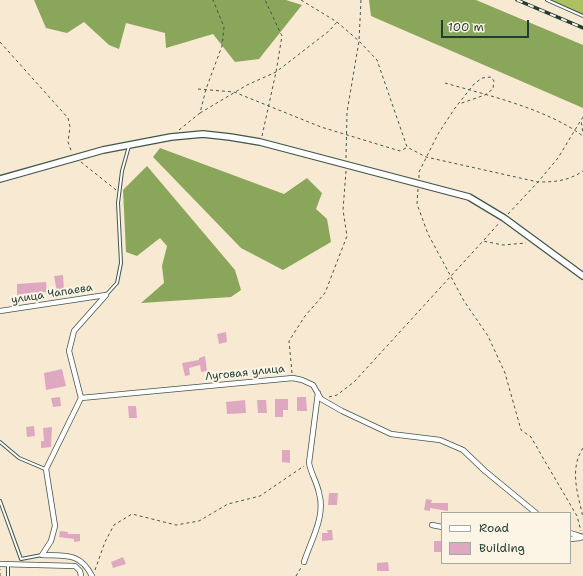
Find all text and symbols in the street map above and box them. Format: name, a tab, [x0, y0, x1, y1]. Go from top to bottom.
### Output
scale bar	[443, 12, 531, 38]
text: 100 m	[448, 19, 484, 35]
street label: улица Чапаева	[10, 281, 94, 307]
street label: Луговая улица	[204, 362, 286, 384]
legend	[441, 512, 571, 564]
text: Road	[479, 520, 509, 536]
text: Building	[479, 540, 525, 556]

